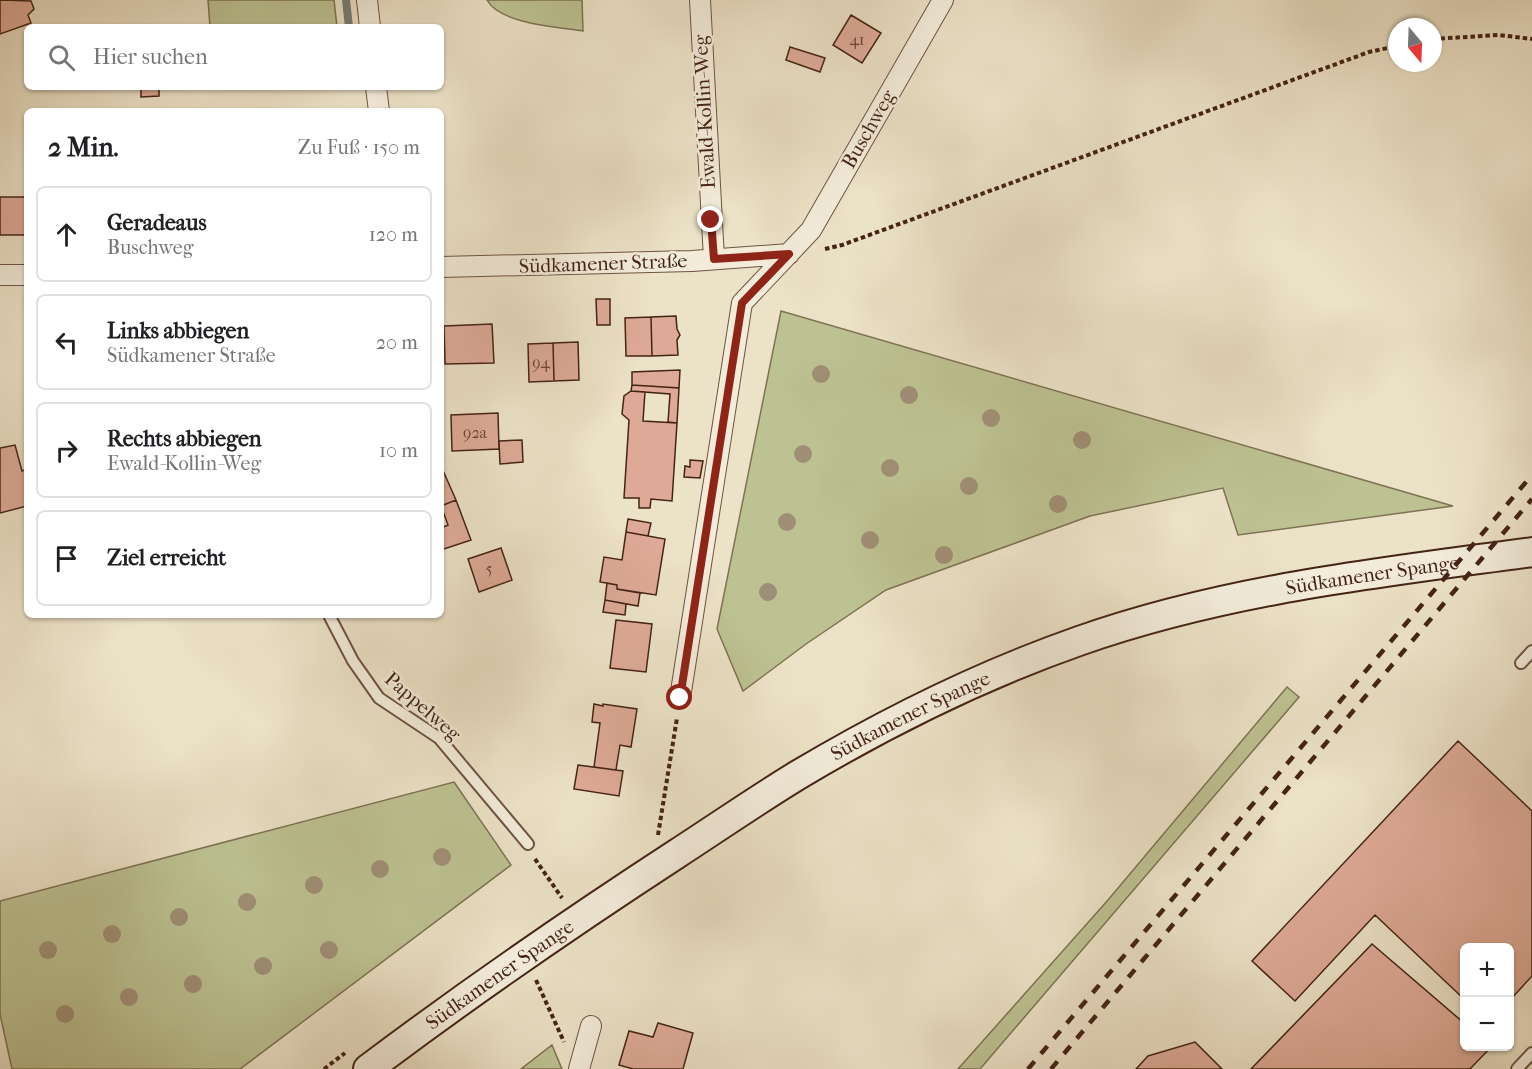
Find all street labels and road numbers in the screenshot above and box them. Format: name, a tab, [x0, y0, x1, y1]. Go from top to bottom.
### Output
street label: Ewald-Kollin-Weg	[689, 34, 720, 190]
street label: Buschweg	[837, 86, 900, 172]
street label: Südkamener Straße	[518, 249, 688, 278]
street label: Südkamener Spange	[1284, 551, 1460, 600]
street label: Südkamener Spange	[827, 666, 993, 766]
street label: Pappelweg	[380, 667, 466, 746]
street label: Südkamener Spange	[421, 915, 578, 1034]

